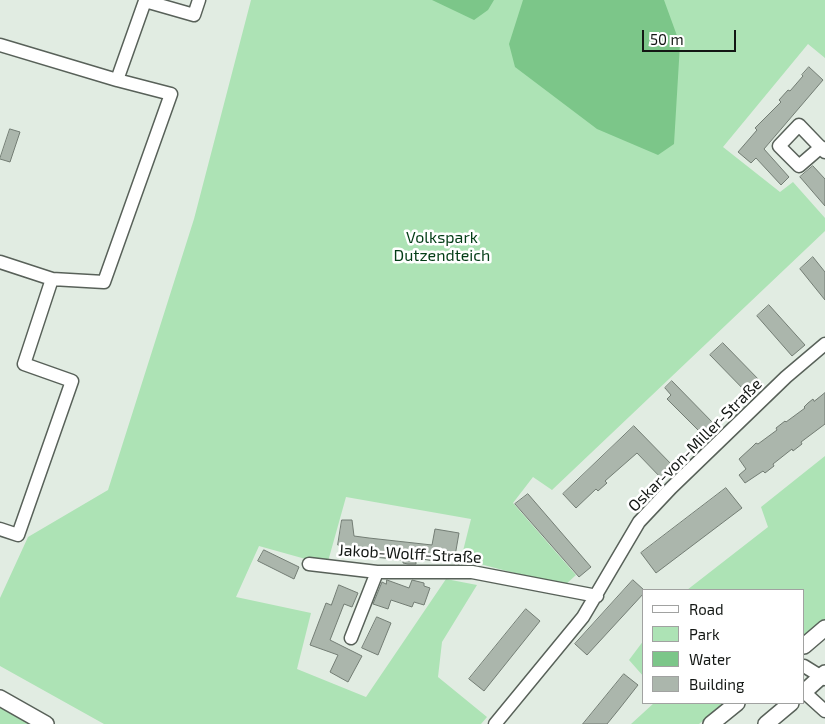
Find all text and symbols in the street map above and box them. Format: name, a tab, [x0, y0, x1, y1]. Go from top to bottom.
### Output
scale bar	[645, 20, 739, 52]
text: 50 m	[650, 30, 684, 48]
park label: Volkspark Dutzendteich	[394, 228, 490, 266]
street label: Oskar-von-Miller-Straße	[624, 374, 766, 516]
street label: Jakob-Wolff-Straße	[338, 541, 482, 567]
legend	[642, 589, 805, 704]
text: Road	[689, 600, 724, 618]
text: Park	[689, 625, 720, 643]
text: Water	[689, 650, 731, 668]
text: Building	[689, 675, 744, 693]

